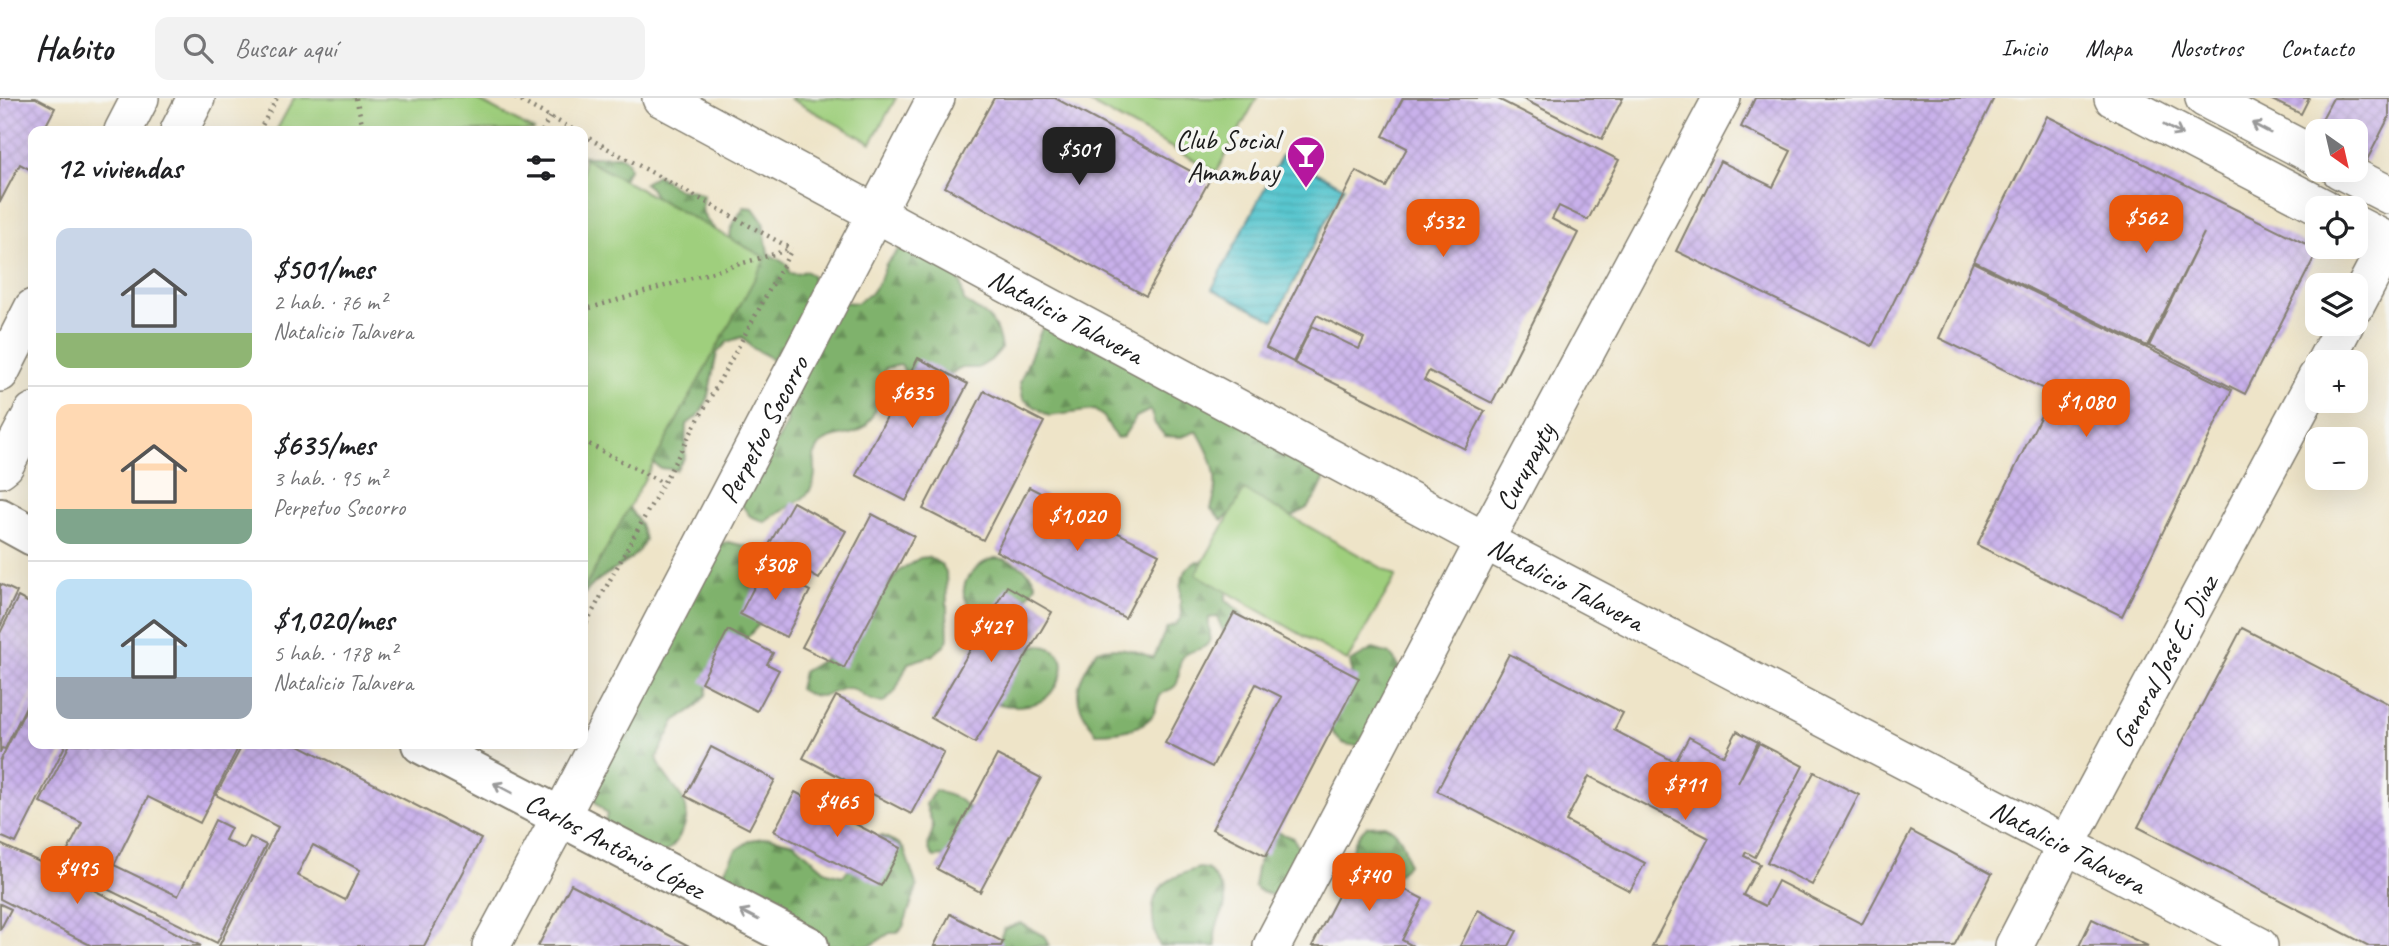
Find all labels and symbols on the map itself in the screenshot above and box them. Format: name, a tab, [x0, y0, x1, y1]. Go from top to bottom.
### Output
north arrow	[2305, 119, 2368, 182]
one-way arrow	[2251, 120, 2272, 134]
place label: Club Social Amambay	[1175, 122, 1284, 189]
one-way arrow	[2162, 123, 2183, 137]
pin: $501	[1038, 127, 1120, 187]
bar icon: Club Social Amambay	[1285, 134, 1327, 189]
pin: $562	[2105, 195, 2187, 255]
pin: $532	[1402, 200, 1484, 259]
street label: Natalicio Talavera	[983, 260, 1152, 373]
street label: Perpetuo Socorro	[710, 348, 817, 509]
pin: $635	[871, 370, 953, 430]
pin: $1,080	[2029, 380, 2143, 439]
street label: Curupayty	[1487, 414, 1563, 516]
pin: $1,020	[1020, 494, 1134, 553]
street label: Natalicio Talavera	[1482, 528, 1652, 640]
pin: $308	[734, 542, 816, 602]
street label: General José E. Diaz	[2104, 566, 2226, 753]
pin: $429	[950, 604, 1032, 664]
pin: $711	[1644, 762, 1726, 822]
one-way arrow	[493, 780, 514, 794]
pin: $465	[796, 780, 878, 839]
street label: Carlos Antônio López	[520, 784, 713, 907]
street label: Natalicio Talavera	[1985, 791, 2154, 902]
pin: $495	[36, 846, 118, 906]
pin: $740	[1328, 854, 1410, 913]
one-way arrow	[739, 907, 760, 921]

